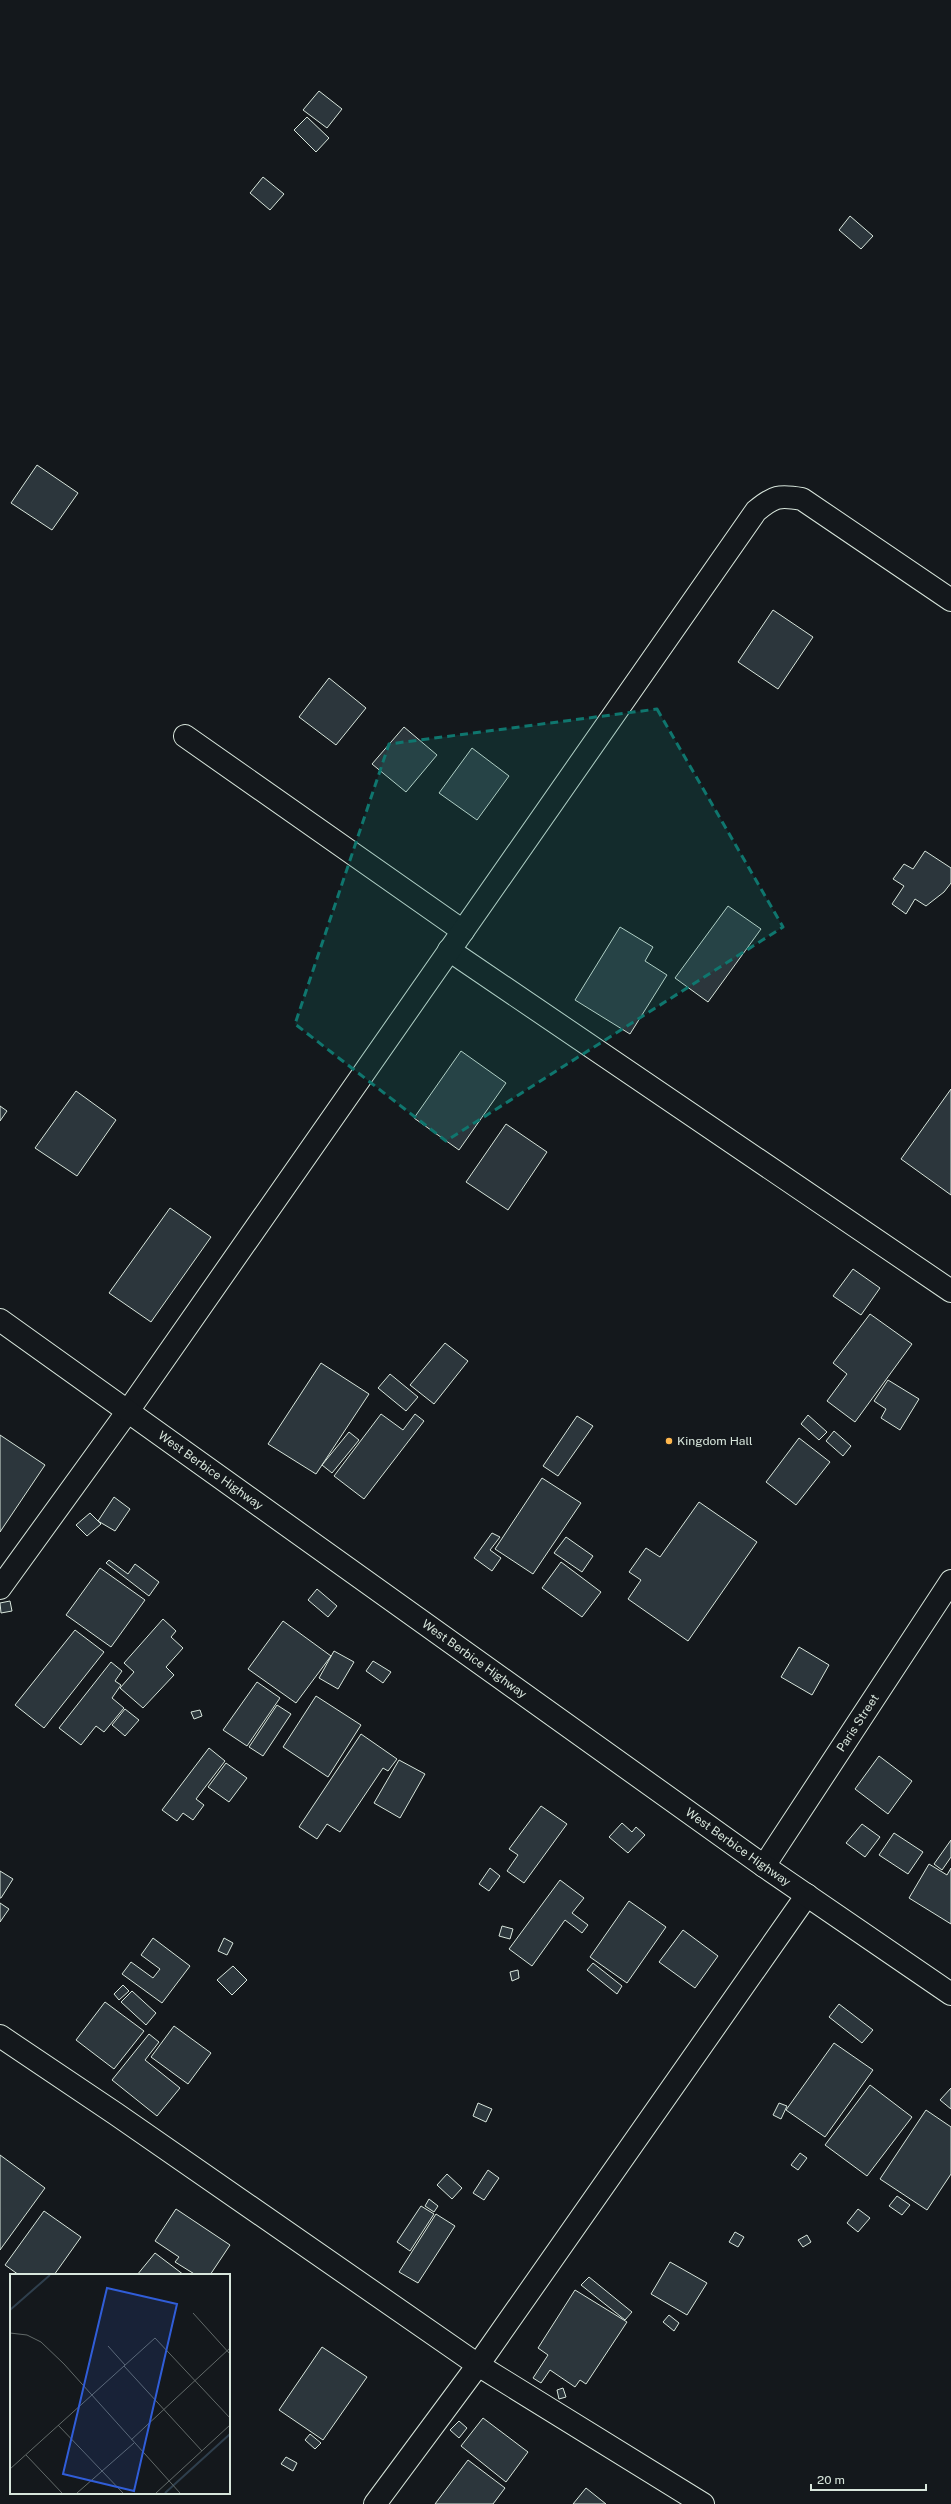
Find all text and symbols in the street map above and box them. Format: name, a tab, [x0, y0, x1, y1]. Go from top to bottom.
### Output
street label: West Berbice Highway	[156, 1428, 266, 1513]
place label: Kingdom Hall	[677, 1434, 753, 1448]
marker: Kingdom Hall	[664, 1436, 674, 1446]
street label: West Berbice Highway	[419, 1617, 530, 1702]
street label: Paris Street	[834, 1691, 882, 1754]
street label: West Berbice Highway	[683, 1805, 794, 1889]
inset map	[10, 2274, 230, 2494]
scale bar	[811, 2466, 926, 2492]
text: 20 m	[817, 2473, 845, 2487]

